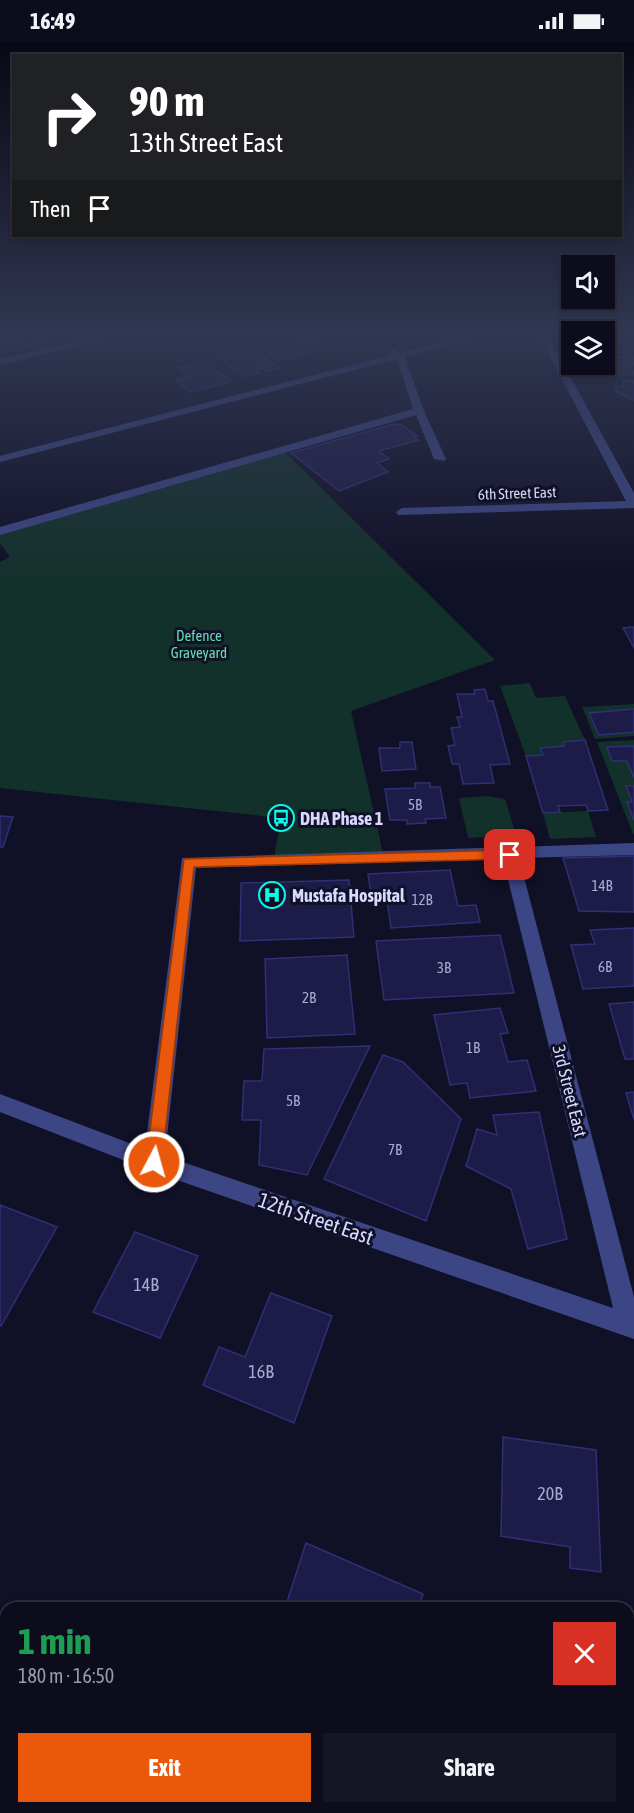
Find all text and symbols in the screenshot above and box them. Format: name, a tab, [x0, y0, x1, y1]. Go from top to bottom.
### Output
text: 16:49	[30, 8, 75, 34]
text: 90 m	[129, 77, 204, 125]
icon: right	[30, 78, 108, 156]
text: 13th Street East	[129, 127, 283, 158]
icon: arrive	[83, 192, 116, 225]
text: Then	[30, 196, 71, 222]
map controls	[561, 255, 615, 375]
button: sound	[561, 255, 615, 309]
button: layers	[561, 321, 615, 375]
street label: 6th Street East	[477, 483, 557, 503]
park label: Defence Graveyard	[171, 627, 227, 661]
house number: 5B	[408, 796, 422, 813]
bus stop icon: DHA Phase 1	[266, 803, 296, 833]
place label: DHA Phase 1	[300, 808, 383, 829]
pin	[484, 829, 535, 880]
icon: arrive	[493, 838, 526, 871]
house number: 14B	[591, 877, 613, 894]
hospital icon: Mustafa Hospital	[257, 880, 287, 910]
place label: Mustafa Hospital	[292, 885, 405, 906]
house number: 12B	[411, 891, 433, 908]
house number: 6B	[598, 958, 612, 975]
house number: 3B	[437, 959, 451, 976]
house number: 2B	[302, 989, 316, 1006]
house number: 1B	[466, 1039, 480, 1056]
street label: 3rd Street East	[548, 1043, 592, 1139]
house number: 5B	[286, 1092, 300, 1109]
position arrow	[122, 1130, 186, 1194]
house number: 7B	[388, 1141, 402, 1158]
street label: 12th Street East	[255, 1187, 377, 1249]
house number: 14B	[133, 1274, 159, 1295]
house number: 16B	[248, 1361, 274, 1382]
house number: 20B	[537, 1483, 563, 1504]
text: 1 min	[18, 1620, 92, 1662]
button: close	[553, 1622, 616, 1685]
text: 180 m · 16:50	[18, 1664, 114, 1687]
button: Exit	[18, 1733, 311, 1802]
button: Share	[323, 1733, 616, 1802]

